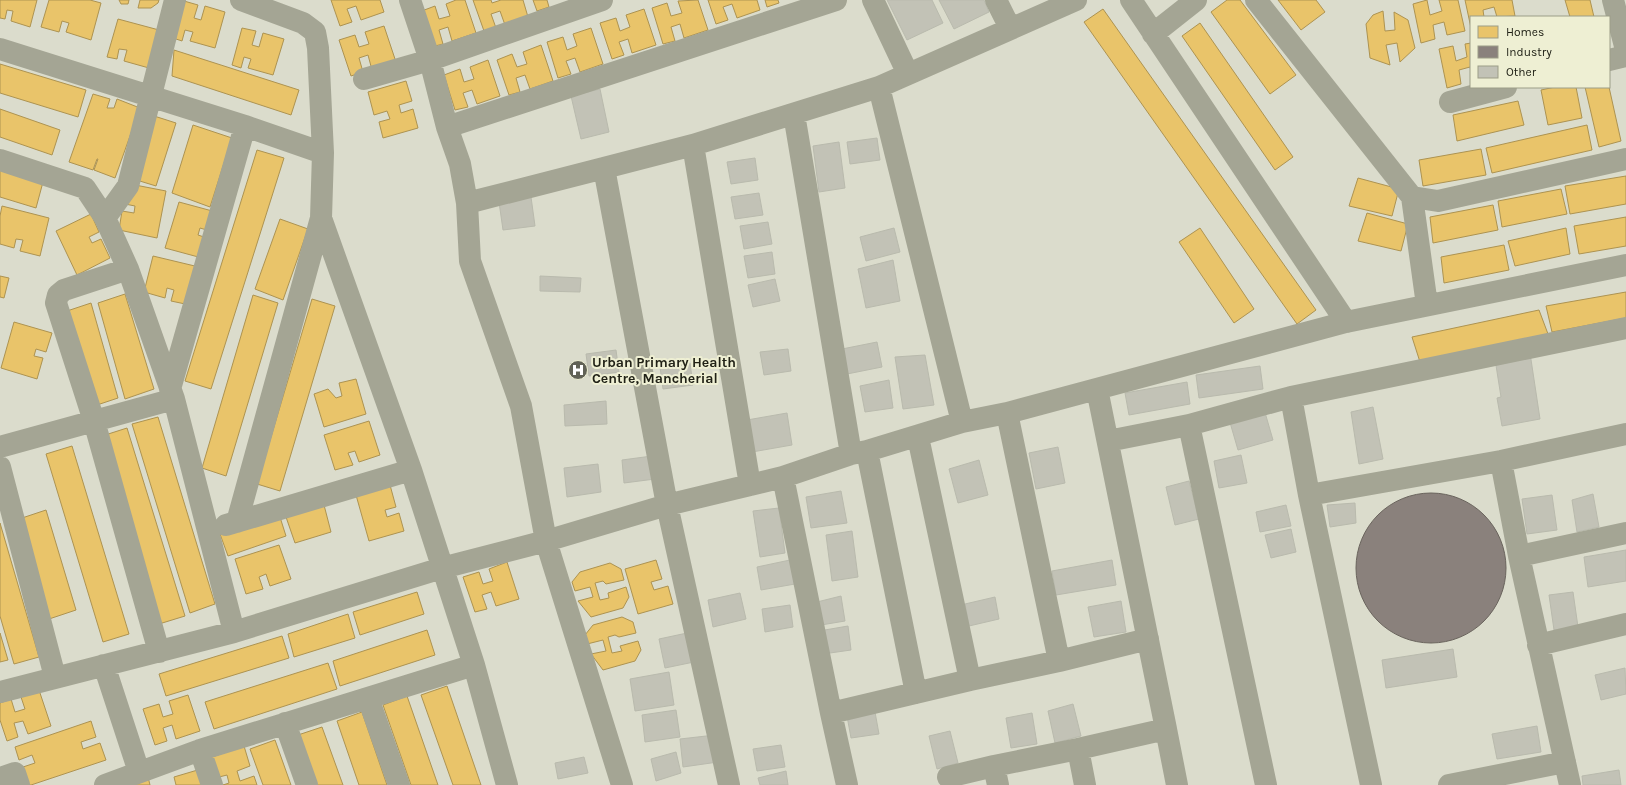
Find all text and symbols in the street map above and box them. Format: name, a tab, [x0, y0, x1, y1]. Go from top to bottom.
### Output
legend	[1470, 16, 1610, 88]
text: Homes	[1506, 25, 1544, 39]
text: Industry	[1506, 45, 1552, 59]
text: Other	[1506, 65, 1537, 79]
place label: Urban Primary Health Centre, Mancherial	[592, 354, 736, 387]
hospital icon: Urban Primary Health Centre, Mancherial	[567, 359, 589, 381]

